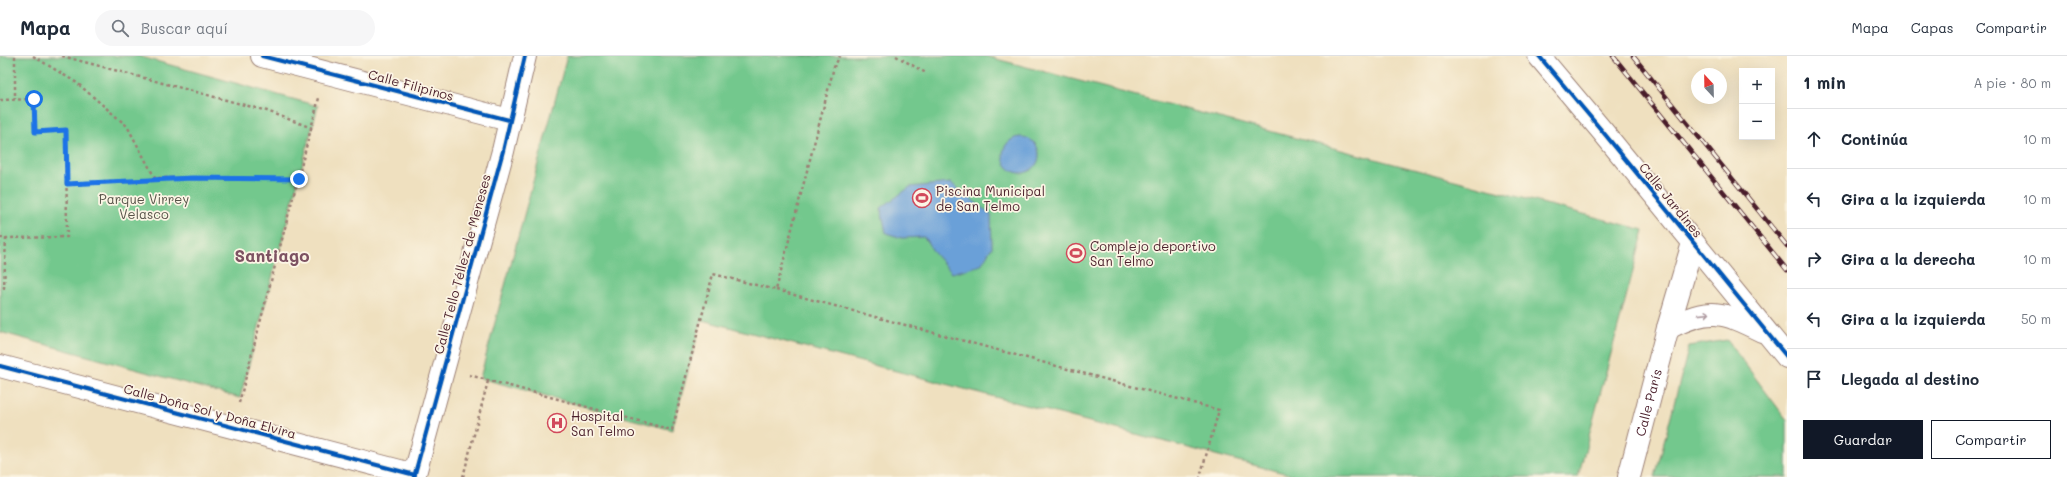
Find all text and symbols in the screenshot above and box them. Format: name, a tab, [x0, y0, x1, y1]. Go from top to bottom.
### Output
search box	[95, 10, 375, 46]
text: Mapa	[20, 15, 71, 40]
icon: search	[109, 17, 131, 39]
text: Buscar aquí	[141, 18, 228, 38]
text: Mapa	[1852, 18, 1889, 37]
text: Capas	[1911, 18, 1954, 37]
text: Compartir	[1976, 18, 2047, 37]
street label: Calle Filipinos	[367, 65, 456, 104]
north arrow	[1691, 68, 1727, 104]
map controls	[1739, 68, 1775, 140]
button: +	[1739, 68, 1775, 104]
text: 1 min	[1803, 71, 1846, 93]
text: A pie · 80 m	[1973, 74, 2051, 91]
route start	[25, 90, 43, 108]
button: −	[1739, 104, 1775, 140]
icon: ahead	[1803, 128, 1825, 150]
text: Continúa	[1841, 129, 1908, 149]
text: 10 m	[2023, 130, 2051, 147]
street label: Calle Jardines	[1636, 159, 1707, 241]
route end	[290, 170, 308, 188]
street label: Calle Tello Téllez de Meneses	[429, 172, 494, 356]
place label: Piscina Municipal de San Telmo	[936, 182, 1045, 214]
sports icon: Piscina Municipal de San Telmo	[911, 187, 933, 209]
icon: left	[1803, 188, 1825, 210]
text: Gira a la izquierda	[1841, 189, 1986, 209]
park label: Parque Virrey Velasco	[99, 190, 189, 222]
text: 10 m	[2023, 190, 2051, 207]
place label: Complejo deportivo San Telmo	[1090, 237, 1216, 269]
sports icon: Complejo deportivo San Telmo	[1065, 242, 1087, 264]
district label: Santiago	[234, 244, 310, 266]
icon: right	[1803, 248, 1825, 270]
text: Gira a la derecha	[1841, 249, 1975, 269]
text: 10 m	[2023, 250, 2051, 267]
icon: left	[1803, 308, 1825, 330]
text: Gira a la izquierda	[1841, 309, 1986, 329]
text: 50 m	[2021, 310, 2051, 327]
one-way arrow	[1697, 311, 1710, 318]
street label: Calle París	[1631, 367, 1665, 438]
icon: arrive	[1803, 368, 1825, 390]
text: Llegada al destino	[1841, 369, 1979, 389]
street label: Calle Doña Sol y Doña Elvira	[122, 379, 298, 442]
place label: Hospital San Telmo	[571, 407, 635, 439]
hospital icon: Hospital San Telmo	[546, 412, 568, 434]
button: Guardar	[1803, 420, 1923, 459]
button: Compartir	[1931, 420, 2051, 459]

